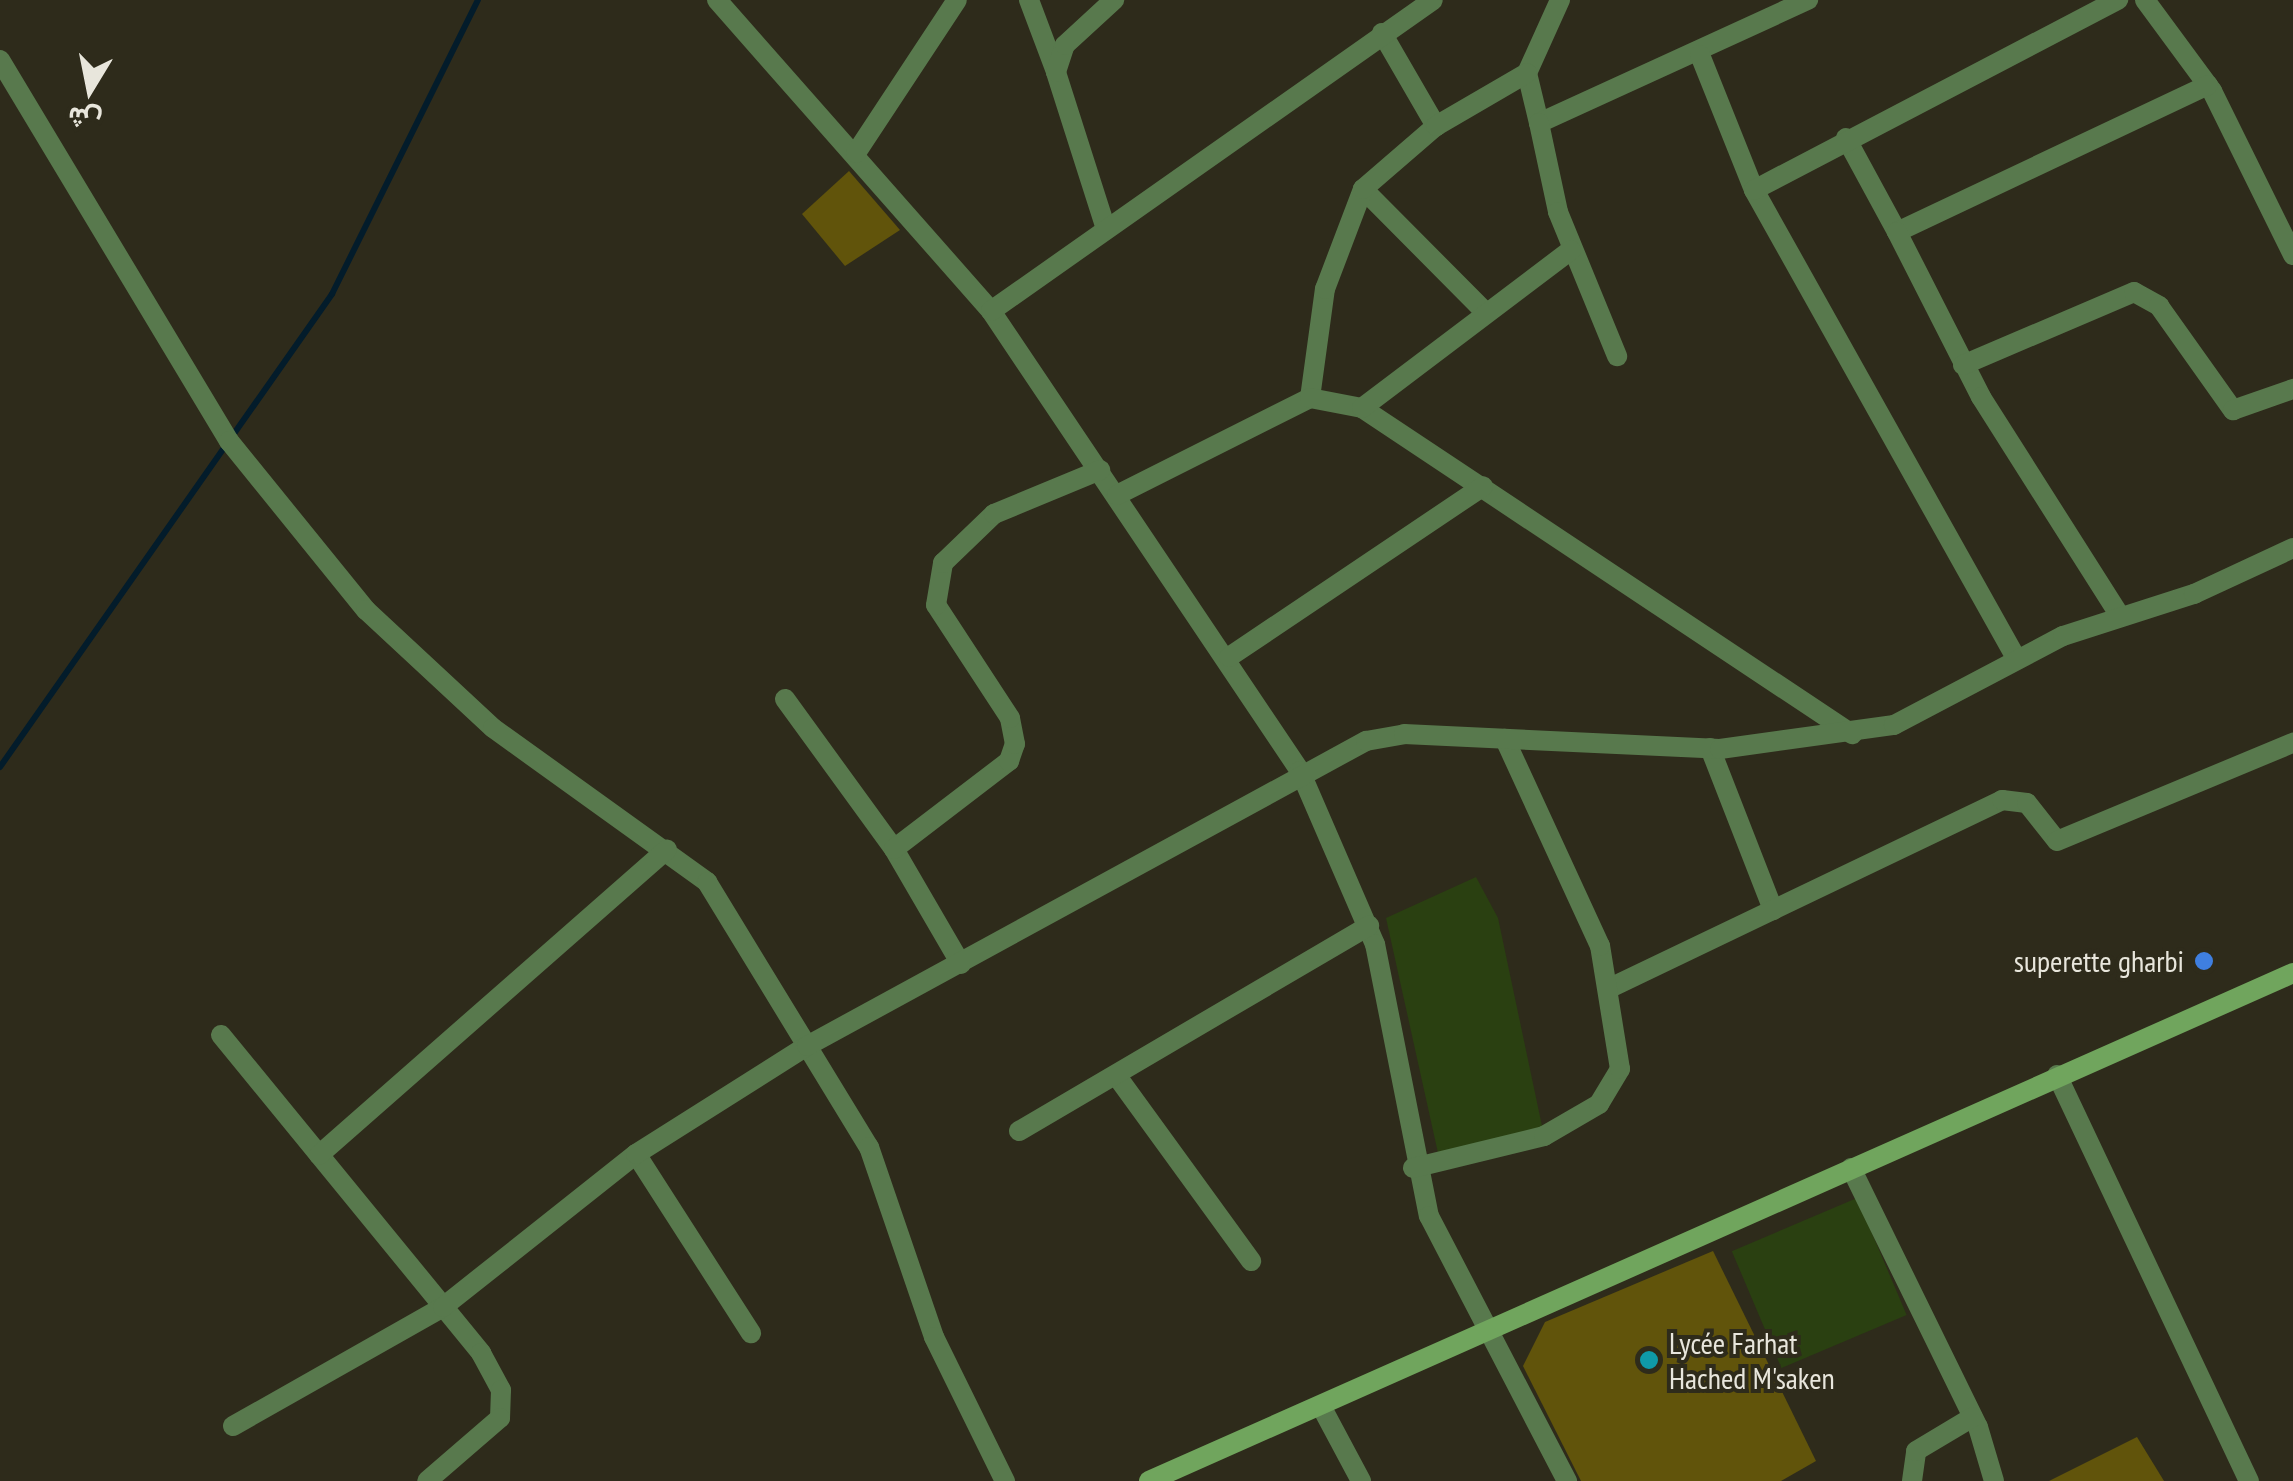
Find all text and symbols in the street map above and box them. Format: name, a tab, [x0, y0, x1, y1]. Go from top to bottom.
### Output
north arrow	[40, 40, 140, 140]
text: ش	[65, 99, 104, 141]
place label: superette gharbi	[2014, 943, 2184, 979]
marker: superette gharbi	[2193, 950, 2215, 972]
place label: Lycée Farhat Hached M'saken	[1669, 1325, 1835, 1396]
marker: Lycée Farhat Hached M'saken	[1638, 1349, 1660, 1371]

